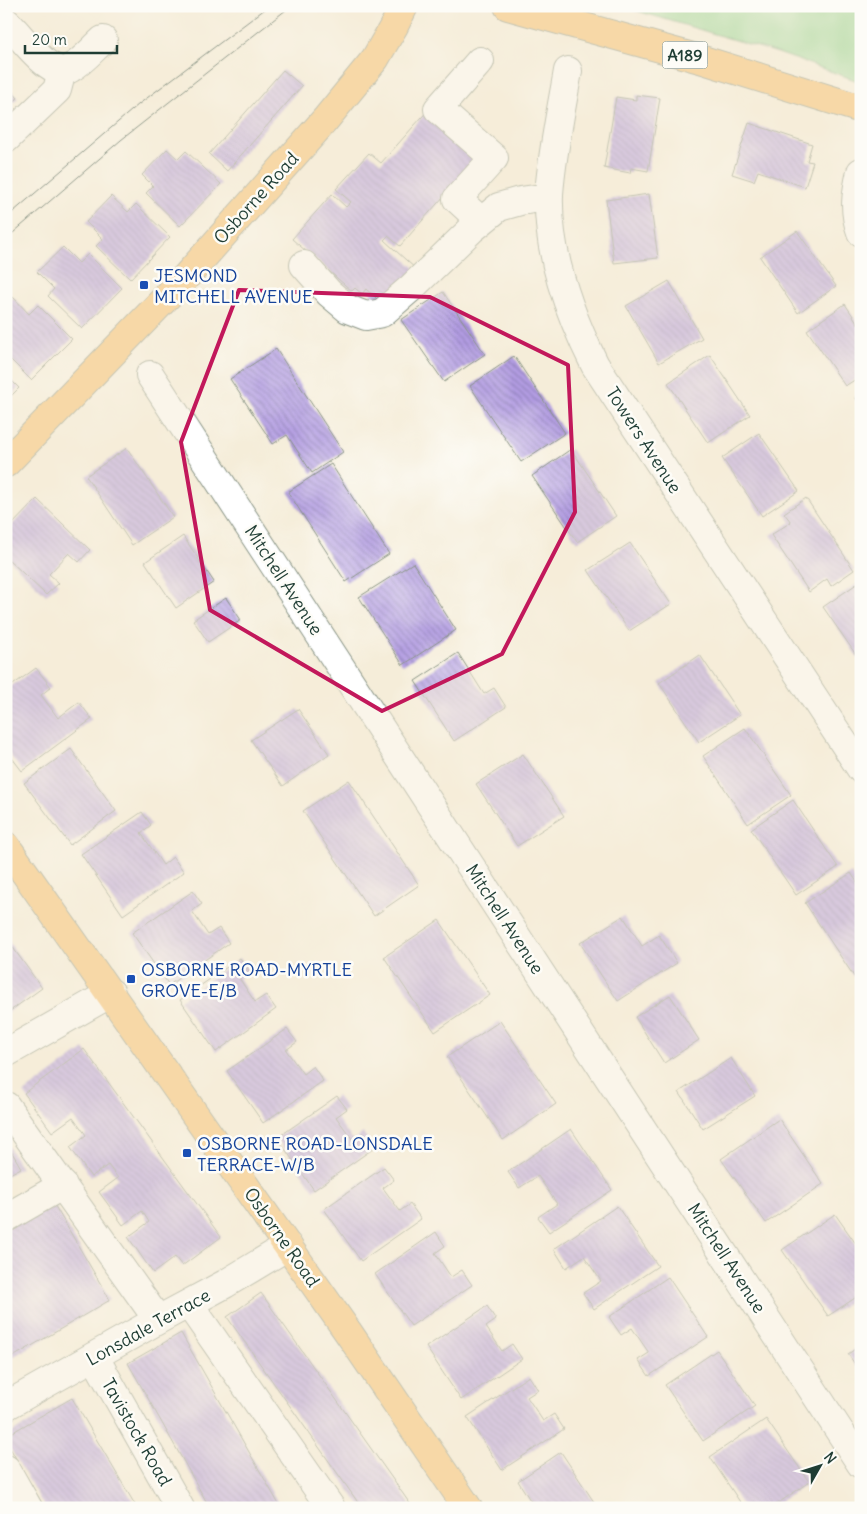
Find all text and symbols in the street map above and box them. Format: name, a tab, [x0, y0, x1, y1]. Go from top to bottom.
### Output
scale bar	[25, 22, 118, 54]
text: 20 m	[32, 30, 67, 49]
road number: A189	[662, 42, 708, 68]
street label: Osborne Road	[209, 147, 304, 249]
place label: JESMOND MITCHELL AVENUE	[154, 264, 313, 308]
marker: JESMOND MITCHELL AVENUE	[138, 279, 150, 291]
street label: Towers Avenue	[601, 382, 687, 498]
street label: Mitchell Avenue	[240, 521, 328, 639]
street label: Mitchell Avenue	[461, 860, 549, 978]
place label: OSBORNE ROAD-MYRTLE GROVE-E/B	[141, 958, 352, 1002]
marker: OSBORNE ROAD-MYRTLE GROVE-E/B	[125, 973, 137, 985]
place label: OSBORNE ROAD-LONSDALE TERRACE-W/B	[197, 1132, 433, 1176]
marker: OSBORNE ROAD-LONSDALE TERRACE-W/B	[181, 1147, 193, 1159]
street label: Osborne Road	[239, 1183, 325, 1292]
street label: Mitchell Avenue	[683, 1199, 771, 1317]
street label: Lonsdale Terrace	[82, 1283, 214, 1371]
street label: Tavistock Road	[97, 1374, 177, 1490]
north arrow	[794, 1442, 844, 1492]
text: N	[820, 1448, 840, 1467]

